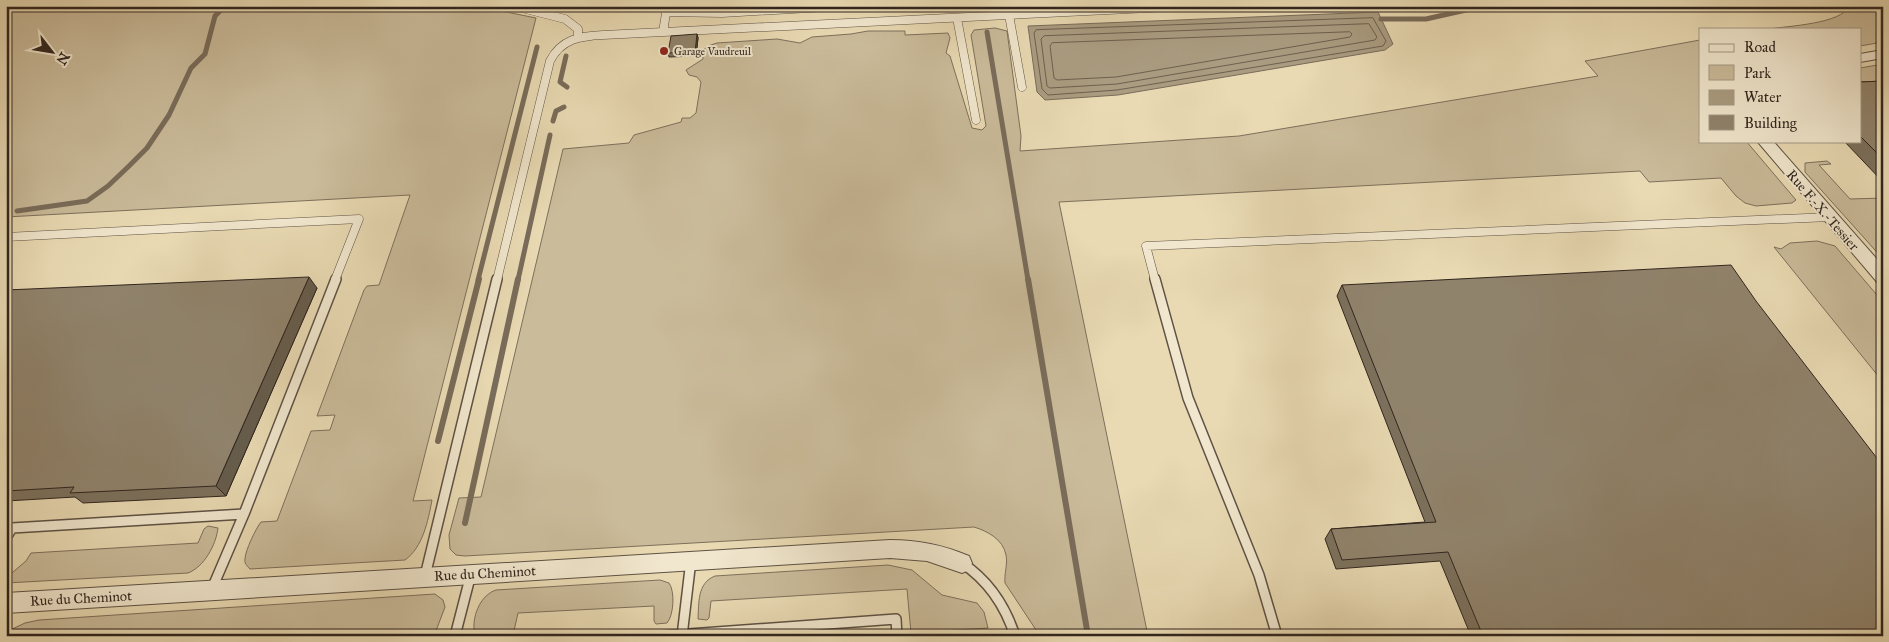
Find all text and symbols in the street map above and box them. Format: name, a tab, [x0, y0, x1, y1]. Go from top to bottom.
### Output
north arrow	[28, 28, 78, 78]
legend	[1699, 28, 1862, 142]
text: Road	[1744, 38, 1776, 56]
marker: Garage Vaudreuil	[658, 45, 670, 57]
place label: Garage Vaudreuil	[674, 45, 751, 58]
text: N	[52, 49, 73, 68]
text: Park	[1744, 64, 1771, 82]
text: Water	[1744, 88, 1781, 106]
text: Building	[1744, 114, 1798, 132]
street label: Rue F.-X.-Tessier	[1783, 166, 1863, 255]
street label: Rue du Cheminot	[434, 562, 536, 585]
street label: Rue du Cheminot	[30, 587, 132, 610]

